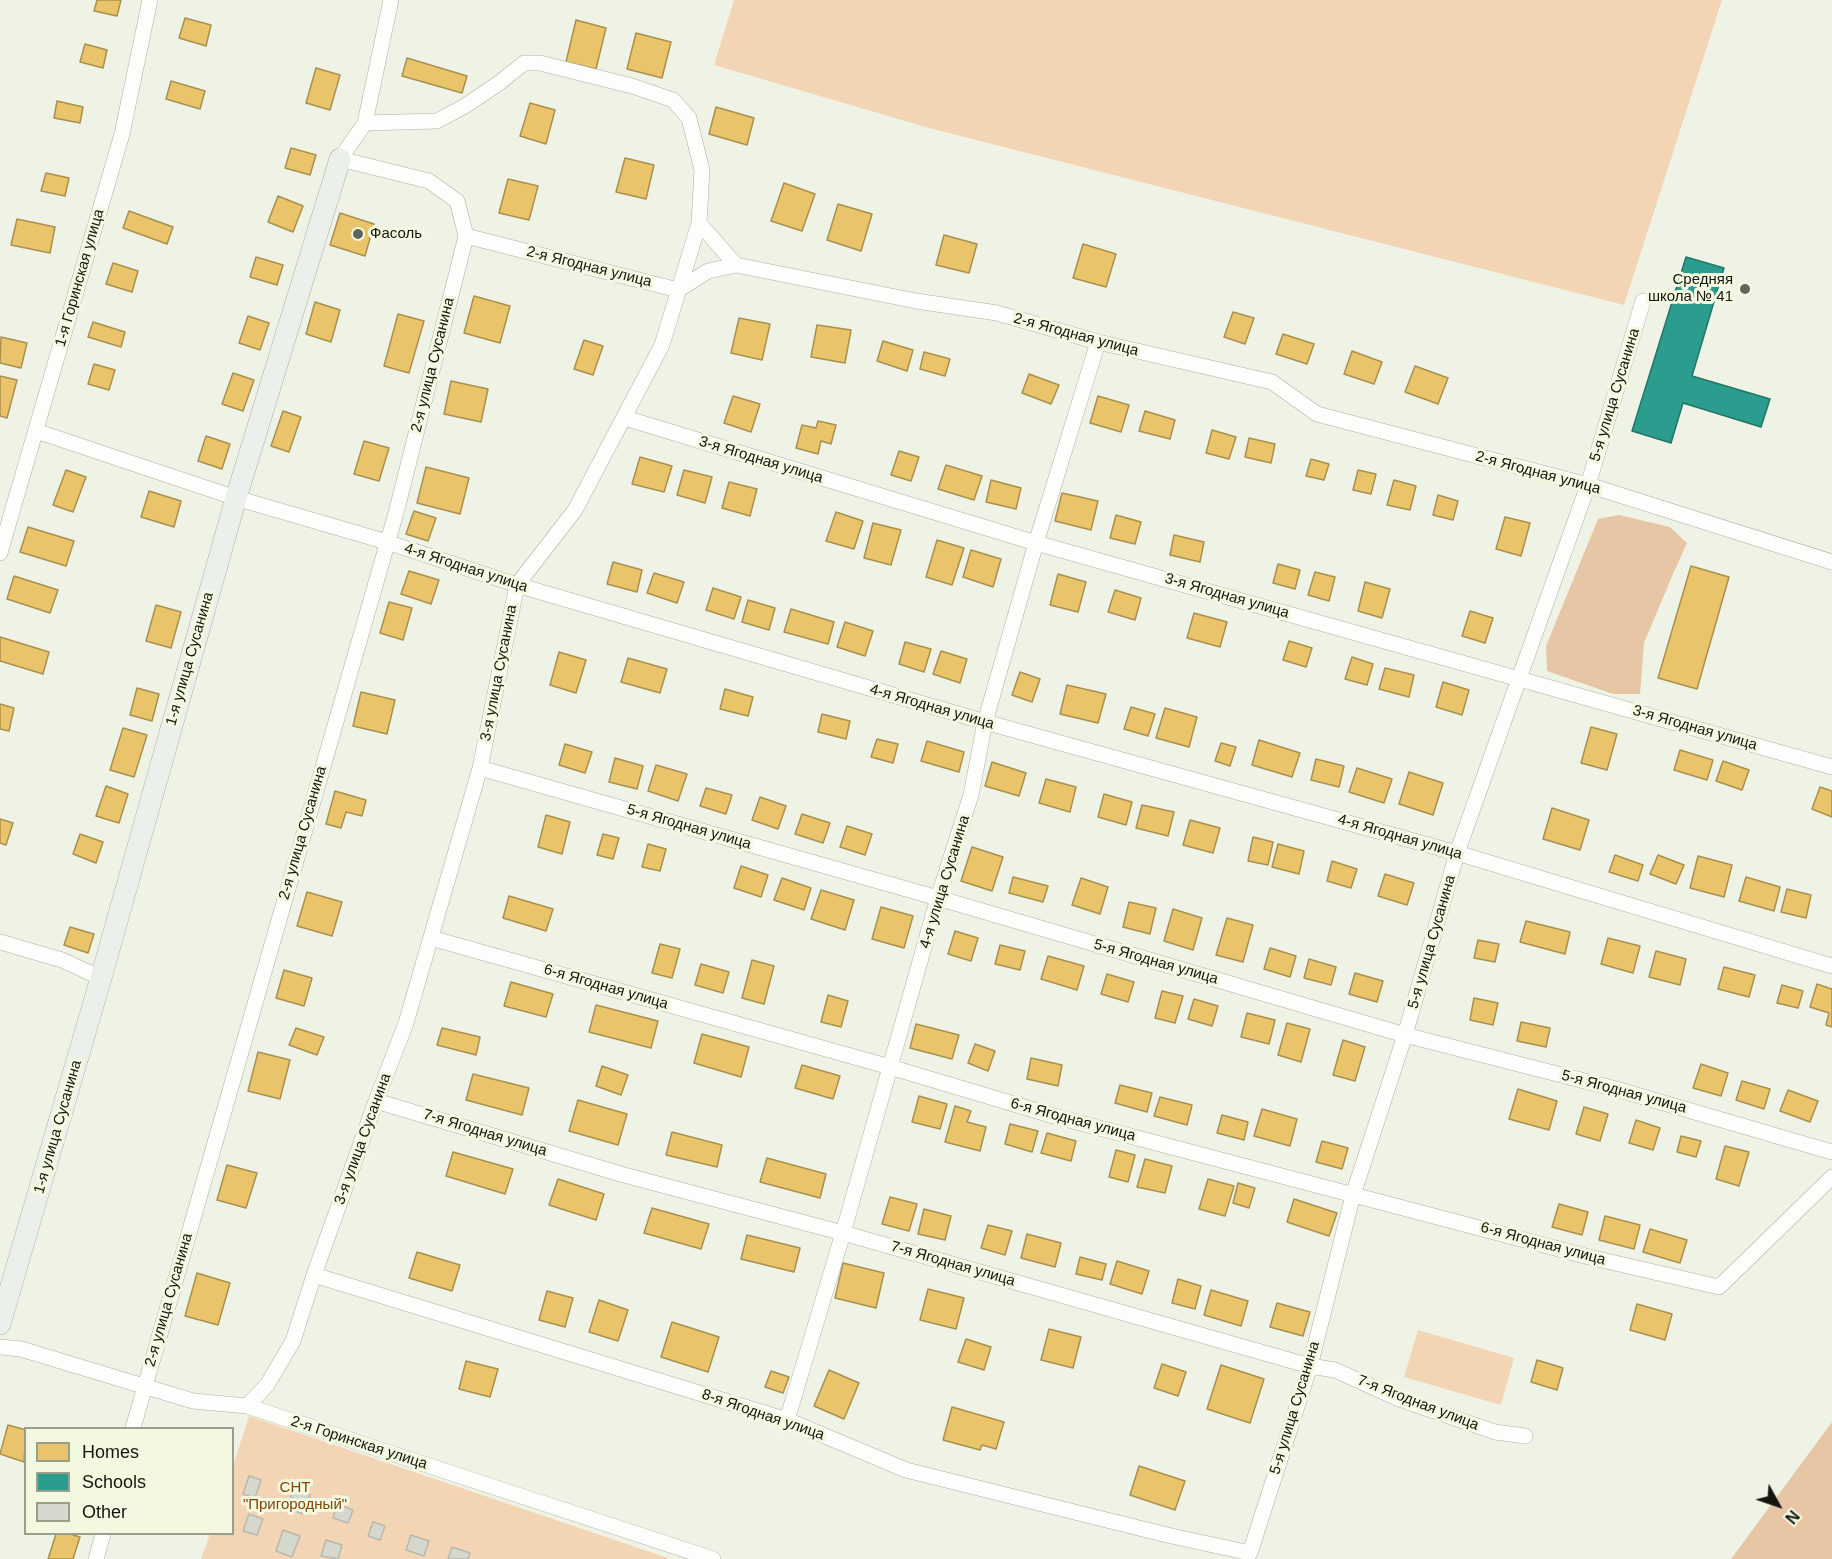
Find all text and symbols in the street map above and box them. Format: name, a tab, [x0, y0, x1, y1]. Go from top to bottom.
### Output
street label: 1-я Горинская улица	[52, 207, 108, 349]
place label: Фасоль	[370, 225, 422, 243]
marker: Фасоль	[351, 227, 365, 241]
street label: 2-я Ягодная улица	[524, 243, 654, 291]
place label: Средняя школа № 41	[1648, 271, 1733, 306]
marker: Средняя школа № 41	[1738, 282, 1752, 296]
street label: 2-я улица Сусанина	[408, 296, 458, 434]
street label: 2-я Ягодная улица	[1012, 310, 1140, 360]
street label: 5-я улица Сусанина	[1586, 326, 1644, 464]
street label: 3-я Ягодная улица	[697, 433, 825, 487]
street label: 2-я Ягодная улица	[1474, 448, 1602, 498]
street label: 4-я Ягодная улица	[402, 540, 530, 596]
street label: 3-я Ягодная улица	[1163, 570, 1291, 622]
street label: 1-я улица Сусанина	[162, 590, 218, 728]
street label: 3-я улица Сусанина	[477, 603, 521, 743]
street label: 4-я Ягодная улица	[868, 681, 996, 733]
street label: 3-я Ягодная улица	[1631, 702, 1759, 754]
street label: 2-я улица Сусанина	[275, 764, 331, 902]
street label: 5-я Ягодная улица	[625, 801, 753, 853]
street label: 4-я Ягодная улица	[1336, 811, 1464, 863]
street label: 4-я улица Сусанина	[916, 813, 974, 951]
street label: 5-я улица Сусанина	[1404, 873, 1460, 1011]
street label: 5-я Ягодная улица	[1092, 936, 1220, 988]
street label: 6-я Ягодная улица	[542, 961, 670, 1013]
street label: 1-я улица Сусанина	[30, 1058, 86, 1196]
street label: 5-я Ягодная улица	[1560, 1067, 1688, 1117]
street label: 3-я улица Сусанина	[331, 1071, 395, 1207]
street label: 6-я Ягодная улица	[1009, 1095, 1137, 1145]
street label: 7-я Ягодная улица	[421, 1106, 549, 1160]
street label: 6-я Ягодная улица	[1479, 1219, 1607, 1269]
street label: 2-я улица Сусанина	[141, 1231, 197, 1369]
street label: 7-я Ягодная улица	[889, 1238, 1017, 1290]
street label: 5-я улица Сусанина	[1266, 1339, 1324, 1477]
street label: 7-я Ягодная улица	[1355, 1372, 1481, 1434]
street label: 8-я Ягодная улица	[699, 1386, 827, 1444]
street label: 2-я Горинская улица	[289, 1412, 429, 1474]
legend	[24, 1427, 234, 1535]
text: Homes	[82, 1442, 139, 1462]
text: Schools	[82, 1472, 146, 1492]
north arrow	[1748, 1475, 1808, 1535]
park label: СНТ "Пригородный"	[243, 1479, 347, 1514]
text: Other	[82, 1502, 127, 1522]
text: N	[1782, 1507, 1802, 1527]

